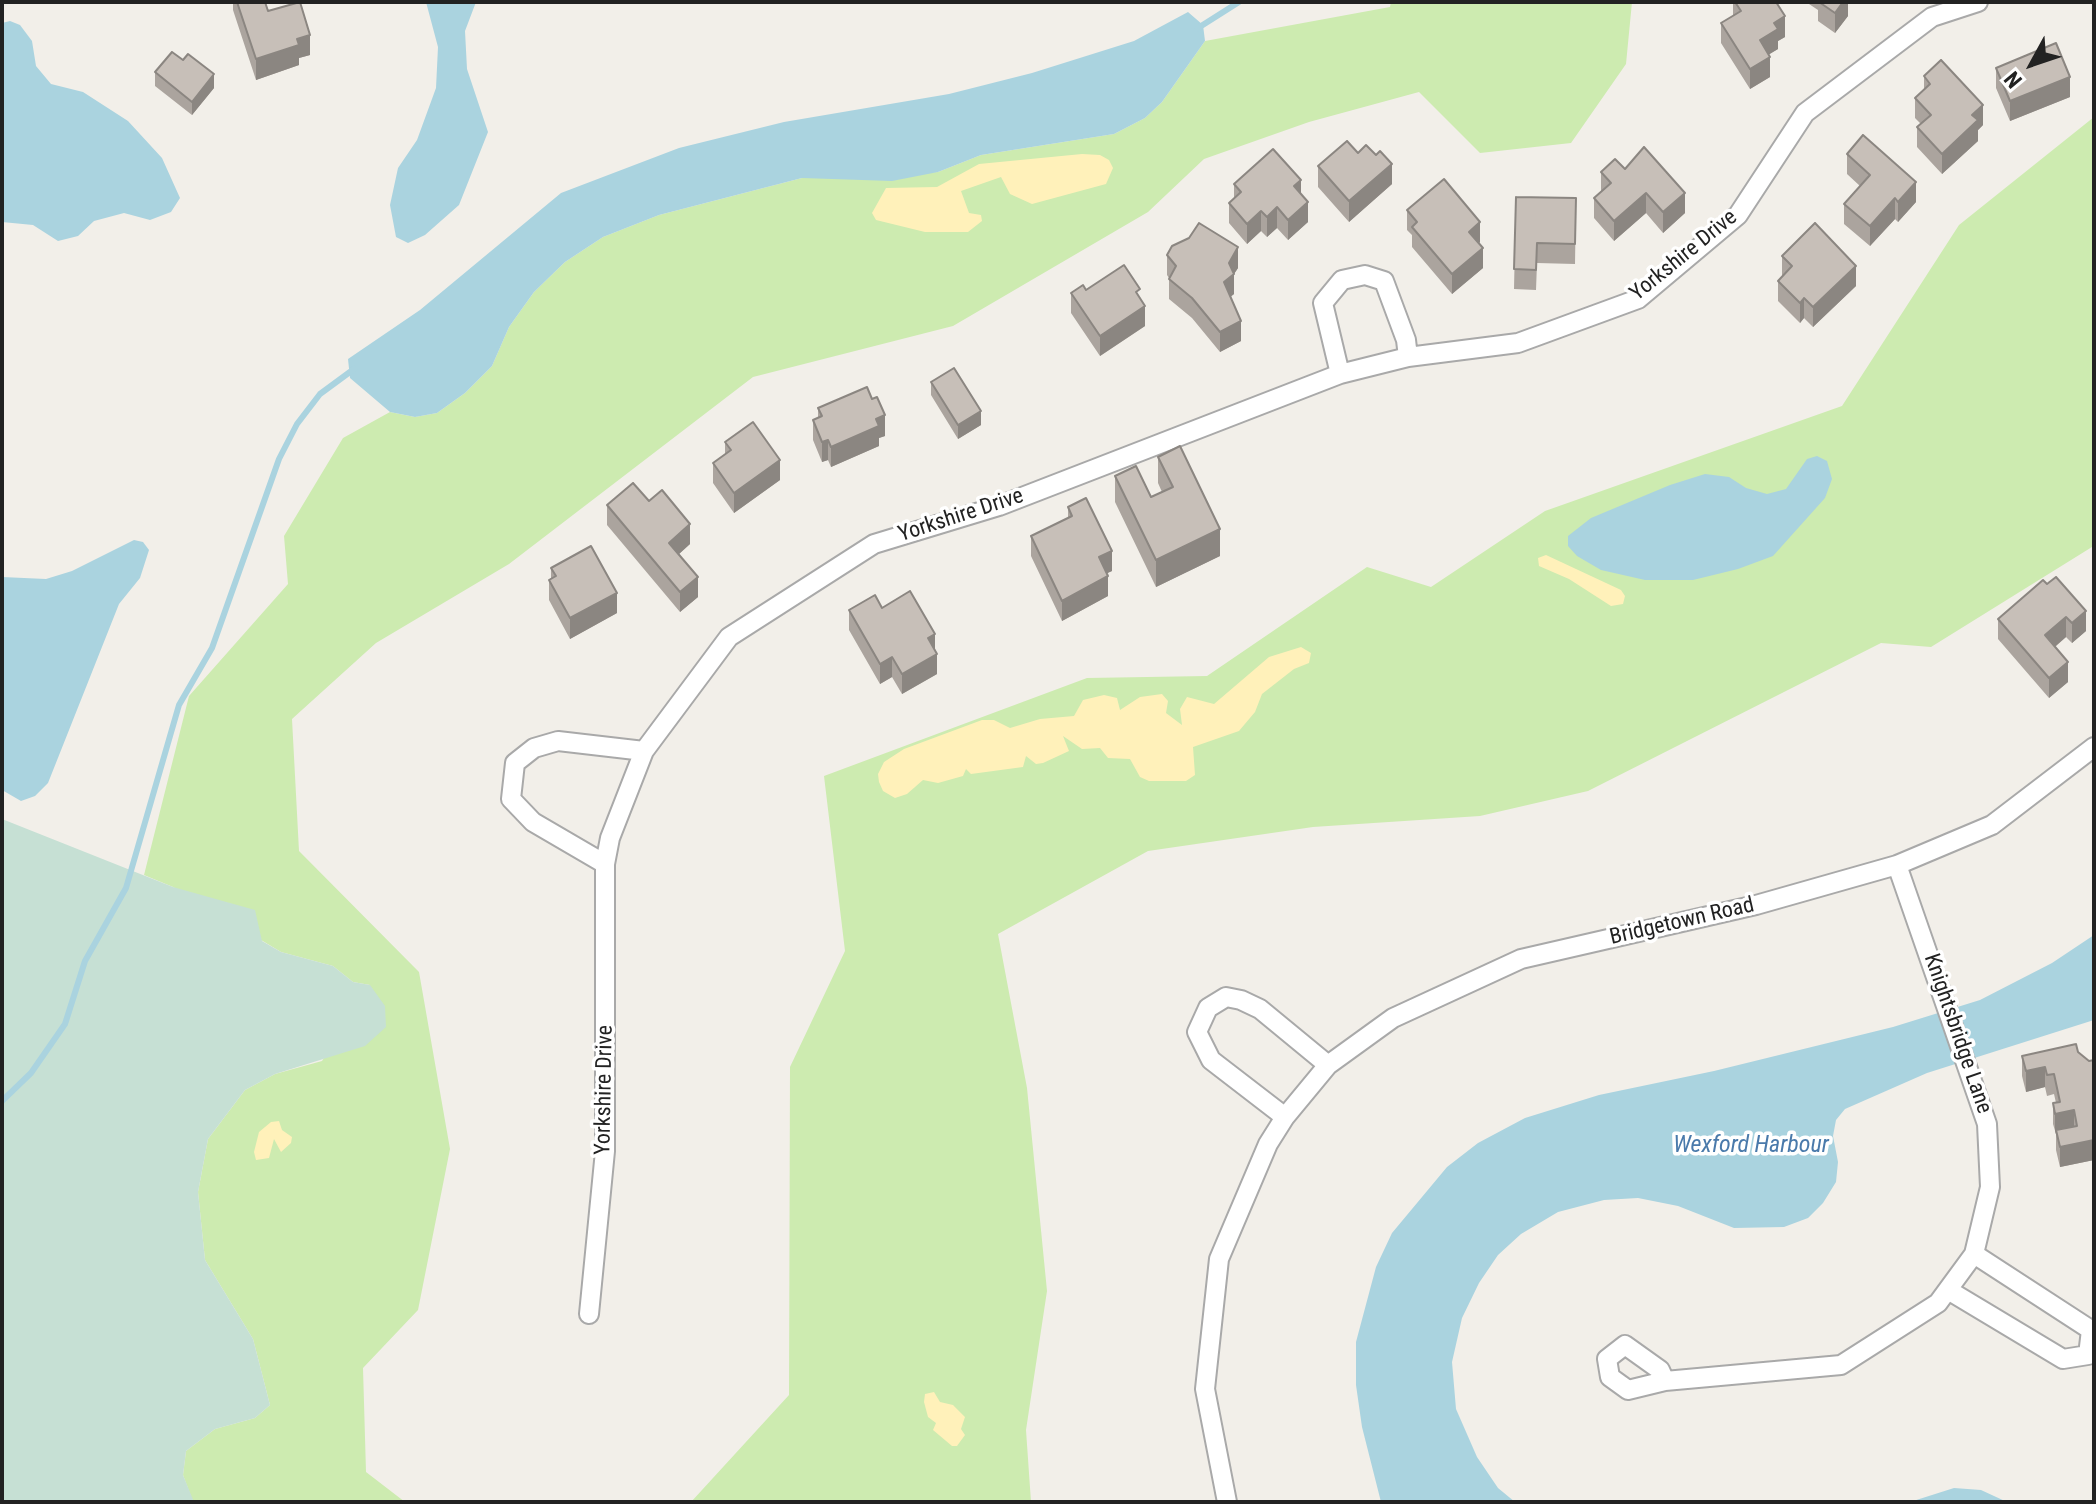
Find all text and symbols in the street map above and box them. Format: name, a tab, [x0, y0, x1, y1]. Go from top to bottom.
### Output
north arrow	[1992, 24, 2072, 104]
text: N	[1999, 67, 2027, 93]
street label: Yorkshire Drive	[1625, 205, 1743, 307]
street label: Yorkshire Drive	[895, 483, 1027, 549]
street label: Bridgetown Road	[1607, 893, 1757, 951]
street label: Knightsbridge Lane	[1917, 951, 1997, 1117]
street label: Yorkshire Drive	[591, 1025, 619, 1155]
water label: Wexford Harbour	[1673, 1132, 1829, 1160]

